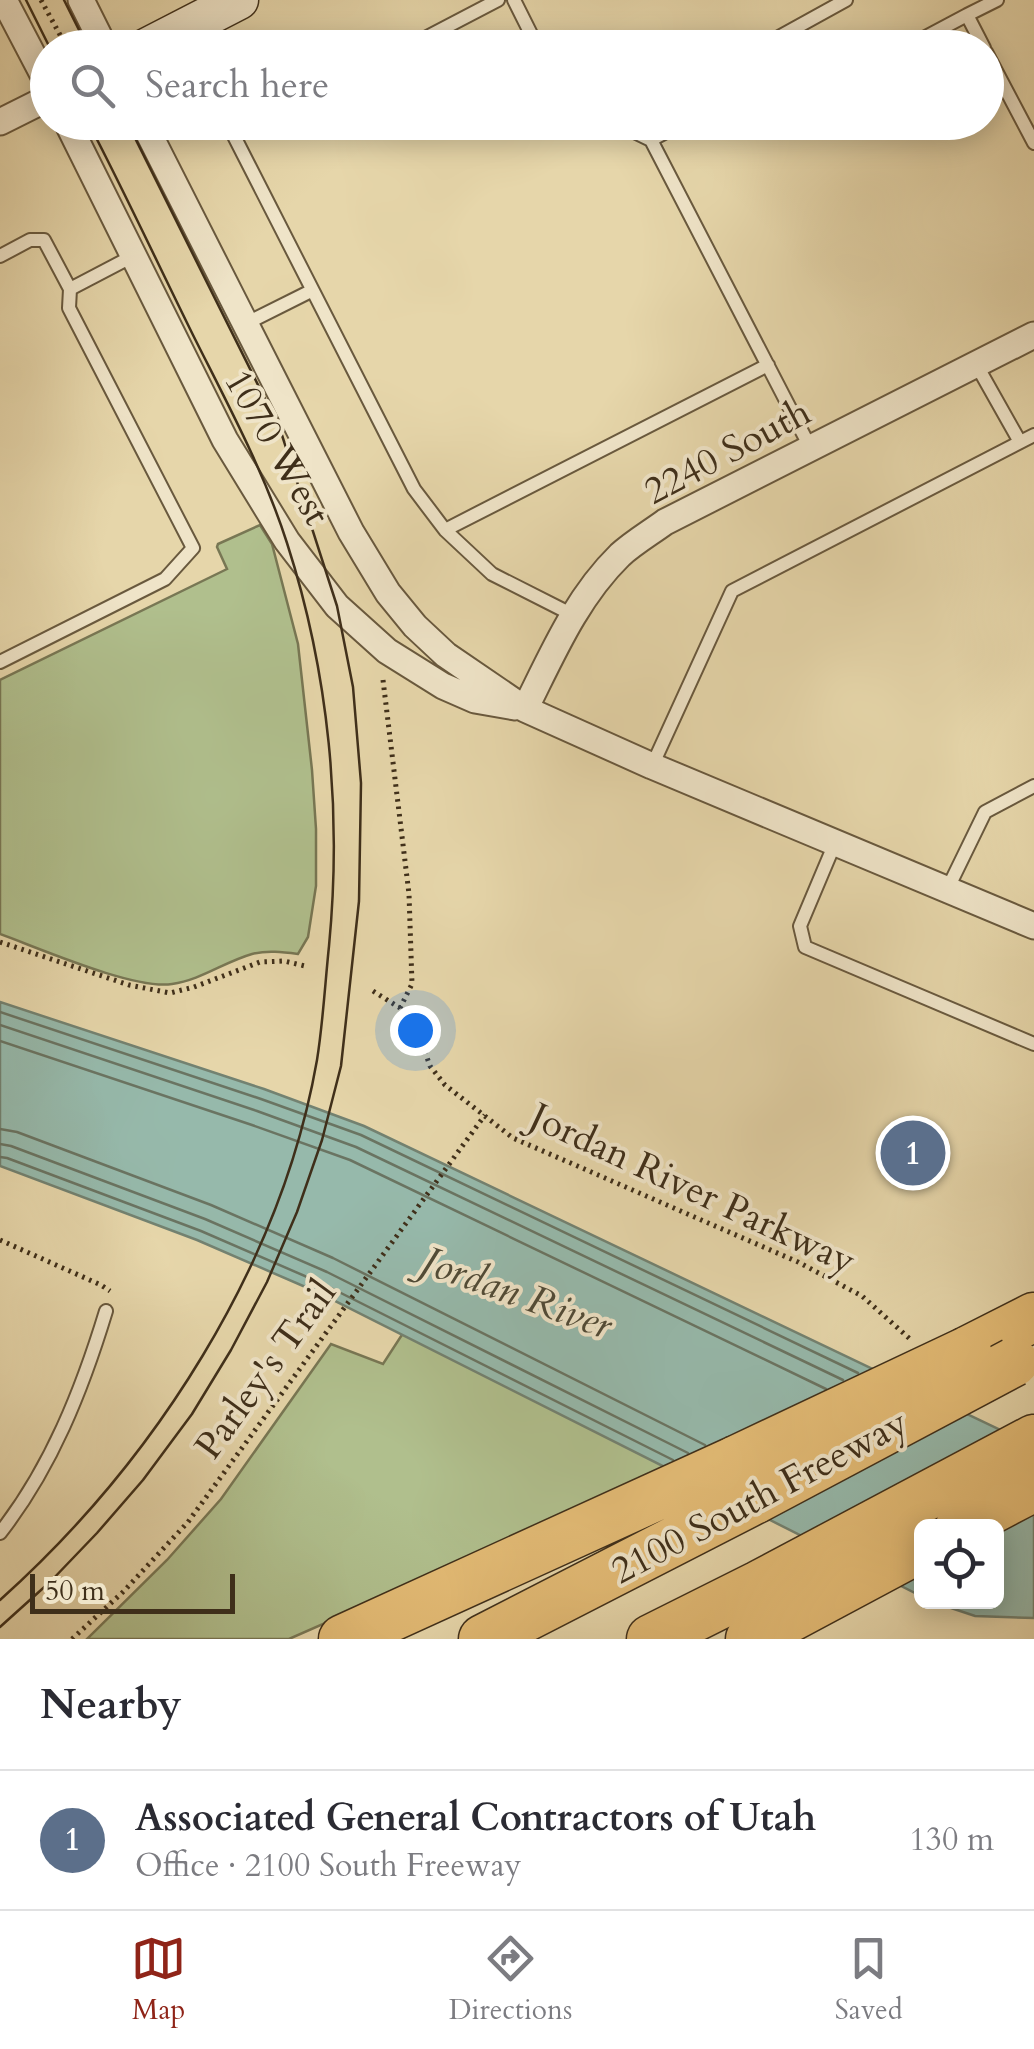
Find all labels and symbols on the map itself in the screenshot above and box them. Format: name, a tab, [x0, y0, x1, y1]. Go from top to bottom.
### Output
street label: 1070 West	[212, 360, 343, 535]
street label: 2240 South	[635, 386, 820, 517]
your location	[390, 1005, 441, 1056]
street label: Jordan River Parkway	[517, 1089, 864, 1287]
pin: 1	[880, 1116, 946, 1190]
water label: Jordan River	[405, 1230, 621, 1354]
street label: Parley's Trail	[183, 1269, 349, 1470]
street label: 2100 South Freeway	[602, 1397, 917, 1597]
scale bar	[30, 1569, 235, 1614]

